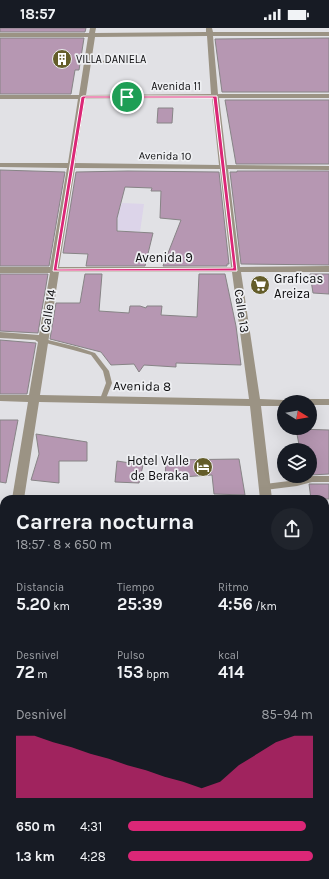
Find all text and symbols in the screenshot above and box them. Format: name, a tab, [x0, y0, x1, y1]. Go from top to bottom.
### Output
text: 18:57	[20, 5, 55, 23]
building icon: VILLA DANIELA	[51, 48, 73, 70]
place label: VILLA DANIELA	[76, 53, 147, 66]
pin	[110, 80, 144, 114]
street label: Avenida 11	[151, 80, 201, 93]
icon: arrive	[116, 86, 138, 108]
street label: Avenida 10	[139, 149, 191, 163]
street label: Avenida 9	[135, 250, 193, 265]
place label: Graficas Areiza	[274, 271, 323, 301]
supermarket icon: Graficas Areiza	[249, 274, 271, 296]
street label: Calle 14	[37, 288, 59, 334]
street label: Calle 13	[232, 288, 252, 334]
street label: Avenida 8	[113, 378, 171, 394]
north arrow	[277, 395, 317, 435]
map controls	[277, 395, 317, 483]
button: layers	[277, 443, 317, 483]
place label: Hotel Valle de Beraka	[127, 453, 189, 483]
hotel icon: Hotel Valle de Beraka	[192, 456, 214, 478]
button: share	[271, 508, 313, 550]
text: Carrera nocturna	[16, 509, 194, 535]
text: 18:57 · 8 × 650 m	[16, 537, 112, 552]
text: Distancia	[16, 581, 64, 594]
text: Tiempo	[117, 581, 154, 594]
text: Ritmo	[218, 581, 248, 594]
text: 5.20	[16, 594, 51, 614]
text: 25:39	[117, 594, 163, 614]
text: 4:56	[218, 594, 253, 614]
text: km	[51, 600, 70, 613]
text: /km	[253, 600, 277, 613]
text: Desnivel	[16, 649, 59, 662]
text: Pulso	[117, 649, 145, 662]
text: kcal	[218, 649, 239, 662]
text: 72	[16, 662, 35, 682]
text: 153	[117, 662, 144, 682]
text: 414	[218, 662, 244, 682]
text: m	[35, 668, 48, 681]
text: bpm	[144, 668, 169, 681]
text: Desnivel	[16, 707, 67, 722]
text: 85–94 m	[261, 707, 313, 722]
text: 650 m	[16, 819, 55, 834]
text: 4:31	[80, 819, 102, 834]
text: 1.3 km	[16, 849, 55, 864]
text: 4:28	[80, 849, 106, 864]

